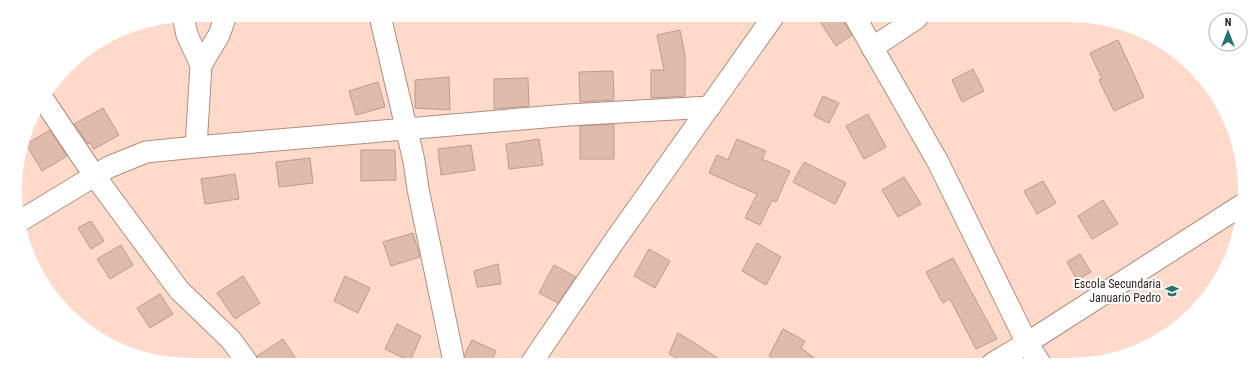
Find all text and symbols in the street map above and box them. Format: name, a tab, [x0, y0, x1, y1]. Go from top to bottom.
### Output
north arrow	[1208, 12, 1248, 52]
text: N	[1225, 16, 1232, 29]
place label: Escola Secundaria Januario Pedro	[1074, 277, 1161, 305]
school or university icon: Escola Secundaria Januario Pedro	[1164, 283, 1180, 299]

